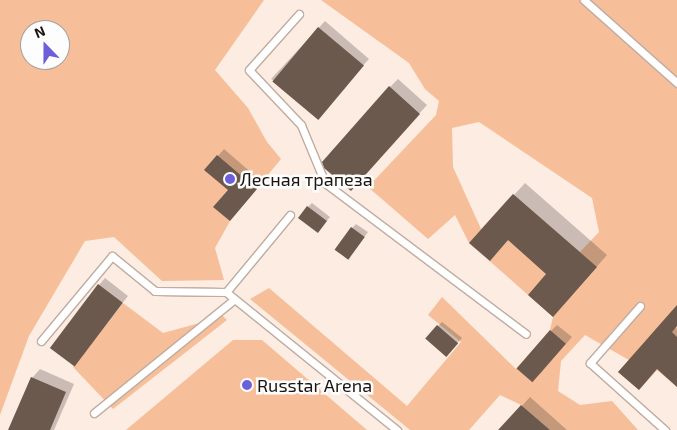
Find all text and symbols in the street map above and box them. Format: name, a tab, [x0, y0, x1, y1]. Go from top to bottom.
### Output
north arrow	[20, 20, 70, 70]
text: N	[32, 22, 47, 41]
place label: Лесная трапеза	[240, 168, 373, 190]
marker: Лесная трапеза	[224, 173, 236, 185]
place label: Russtar Arena	[257, 374, 373, 396]
marker: Russtar Arena	[241, 379, 253, 391]

